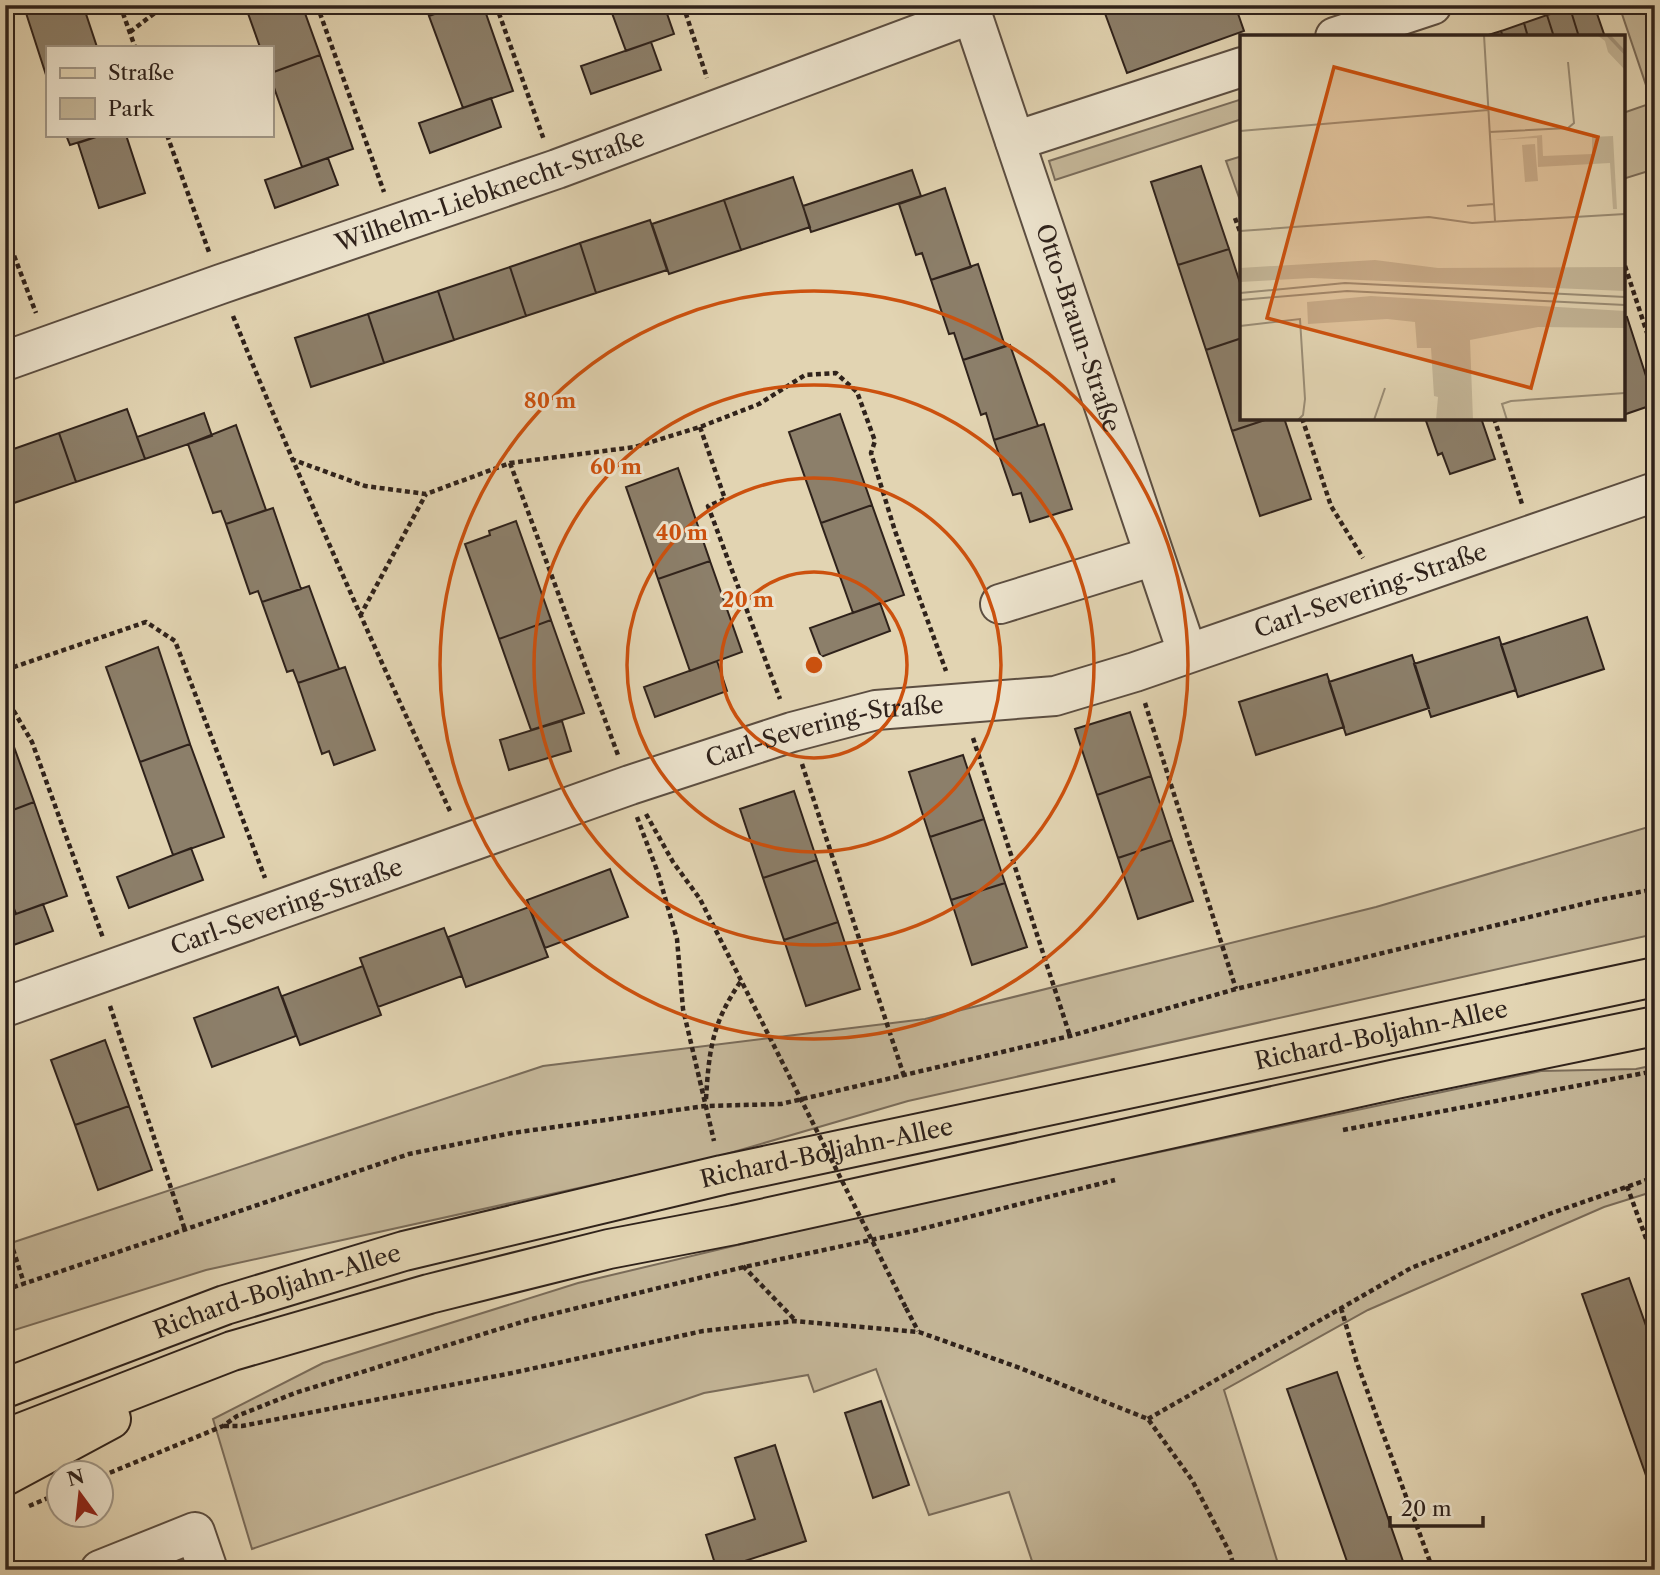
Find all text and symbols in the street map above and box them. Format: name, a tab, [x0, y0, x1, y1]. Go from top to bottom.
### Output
inset map	[1240, 35, 1625, 420]
legend	[46, 46, 273, 136]
text: Straße	[108, 60, 174, 85]
text: Park	[108, 96, 154, 121]
street label: Wilhelm-Liebknecht-Straße	[331, 123, 648, 258]
street label: Otto-Braun-Straße	[1030, 220, 1127, 436]
text: 80 m	[524, 388, 576, 413]
text: 60 m	[590, 454, 642, 479]
text: 40 m	[656, 520, 708, 545]
street label: Carl-Severing-Straße	[1250, 536, 1491, 644]
text: 20 m	[722, 587, 774, 612]
centre of rings	[802, 653, 826, 677]
street label: Carl-Severing-Straße	[702, 690, 945, 773]
street label: Carl-Severing-Straße	[167, 852, 407, 961]
street label: Richard-Boljahn-Allee	[1252, 994, 1510, 1076]
street label: Richard-Boljahn-Allee	[697, 1111, 956, 1194]
street label: Richard-Boljahn-Allee	[149, 1238, 404, 1345]
north arrow	[46, 1460, 116, 1530]
text: N	[65, 1465, 87, 1491]
scale bar	[1390, 1484, 1483, 1528]
text: 20 m	[1401, 1496, 1452, 1521]

